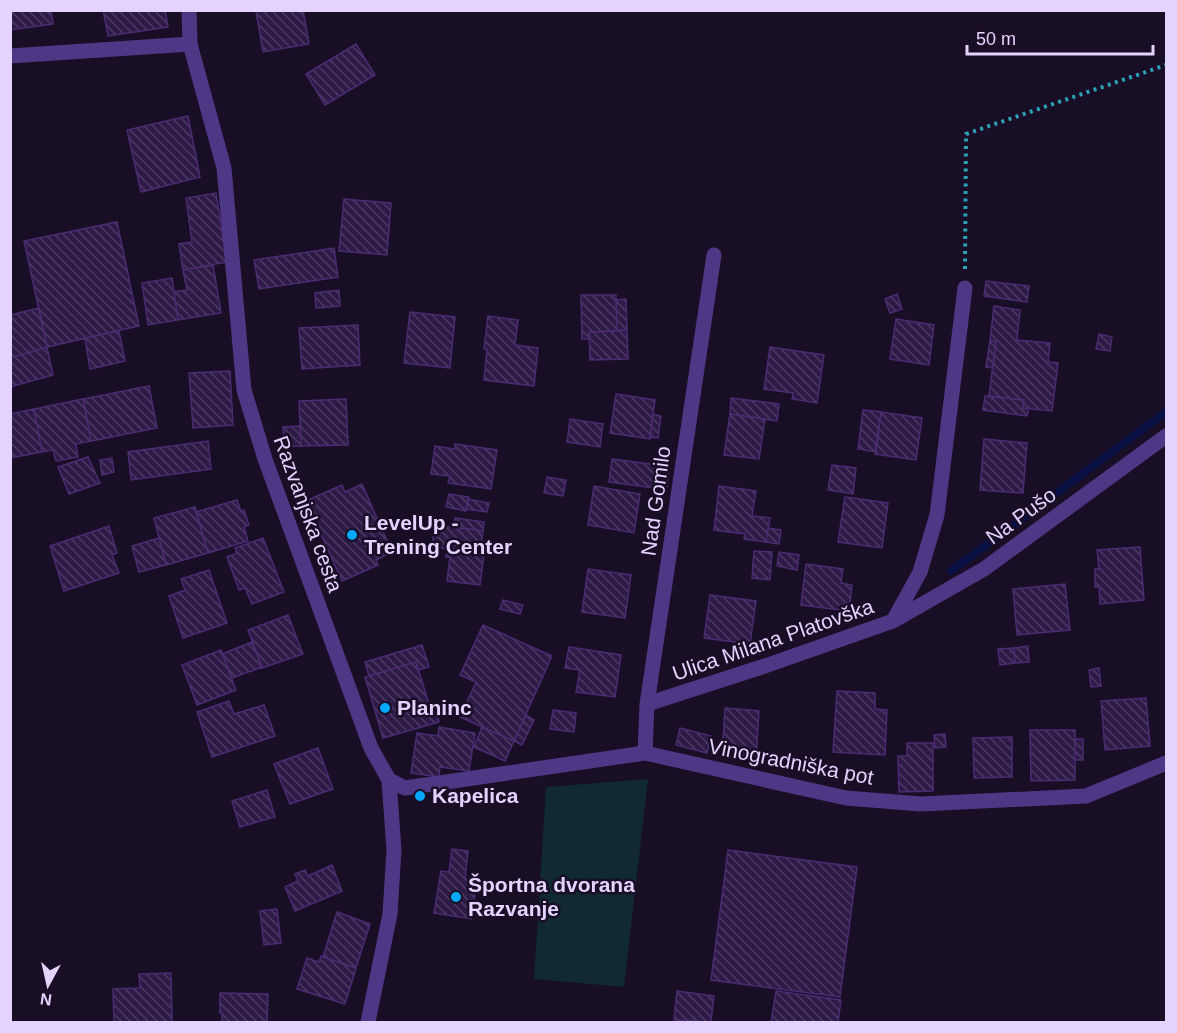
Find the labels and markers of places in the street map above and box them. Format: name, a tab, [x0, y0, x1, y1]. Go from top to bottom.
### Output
place label: LevelUp - Trening Center	[364, 511, 512, 558]
marker: LevelUp - Trening Center	[345, 528, 359, 542]
place label: Planinc	[397, 696, 472, 719]
marker: Planinc	[378, 701, 392, 715]
place label: Kapelica	[432, 784, 519, 807]
marker: Kapelica	[413, 789, 427, 803]
place label: Športna dvorana Razvanje	[468, 873, 635, 920]
marker: Športna dvorana Razvanje	[449, 890, 463, 904]

